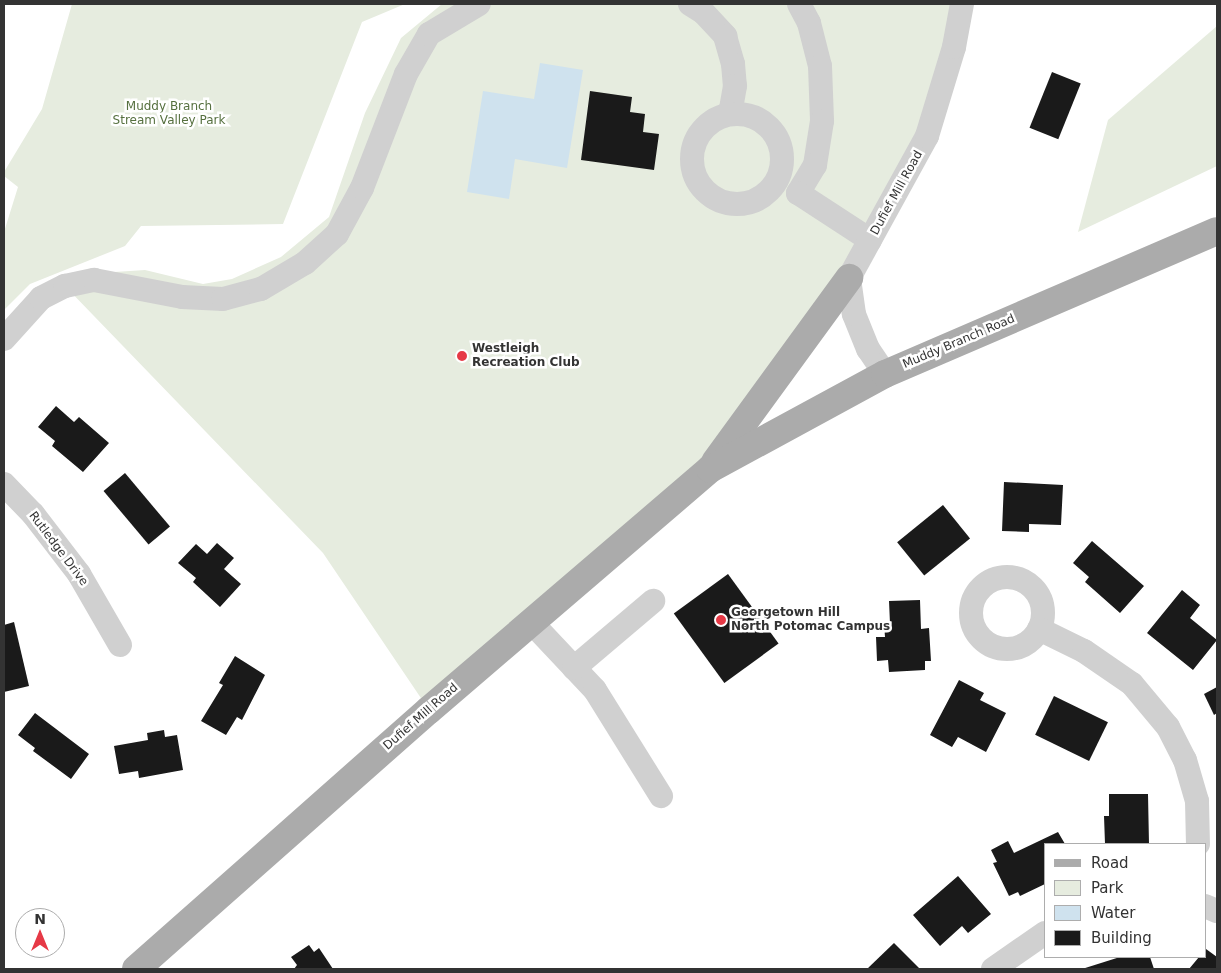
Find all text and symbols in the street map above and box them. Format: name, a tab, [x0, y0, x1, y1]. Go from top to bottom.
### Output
park label: Muddy Branch Stream Valley Park	[113, 100, 225, 128]
street label: Dufief Mill Road	[868, 148, 926, 238]
street label: Muddy Branch Road	[901, 312, 1017, 372]
place label: Westleigh Recreation Club	[472, 342, 580, 370]
marker: Westleigh Recreation Club	[456, 350, 468, 362]
street label: Rutledge Drive	[25, 509, 91, 589]
place label: Georgetown Hill North Potomac Campus	[731, 606, 890, 634]
marker: Georgetown Hill North Potomac Campus	[715, 614, 727, 626]
street label: Dufief Mill Road	[381, 681, 461, 753]
legend	[1044, 843, 1206, 958]
text: Road	[1091, 854, 1129, 872]
text: Park	[1091, 879, 1123, 897]
text: Water	[1091, 904, 1135, 922]
north arrow	[15, 908, 65, 958]
text: N	[34, 911, 46, 927]
text: Building	[1091, 929, 1152, 947]

